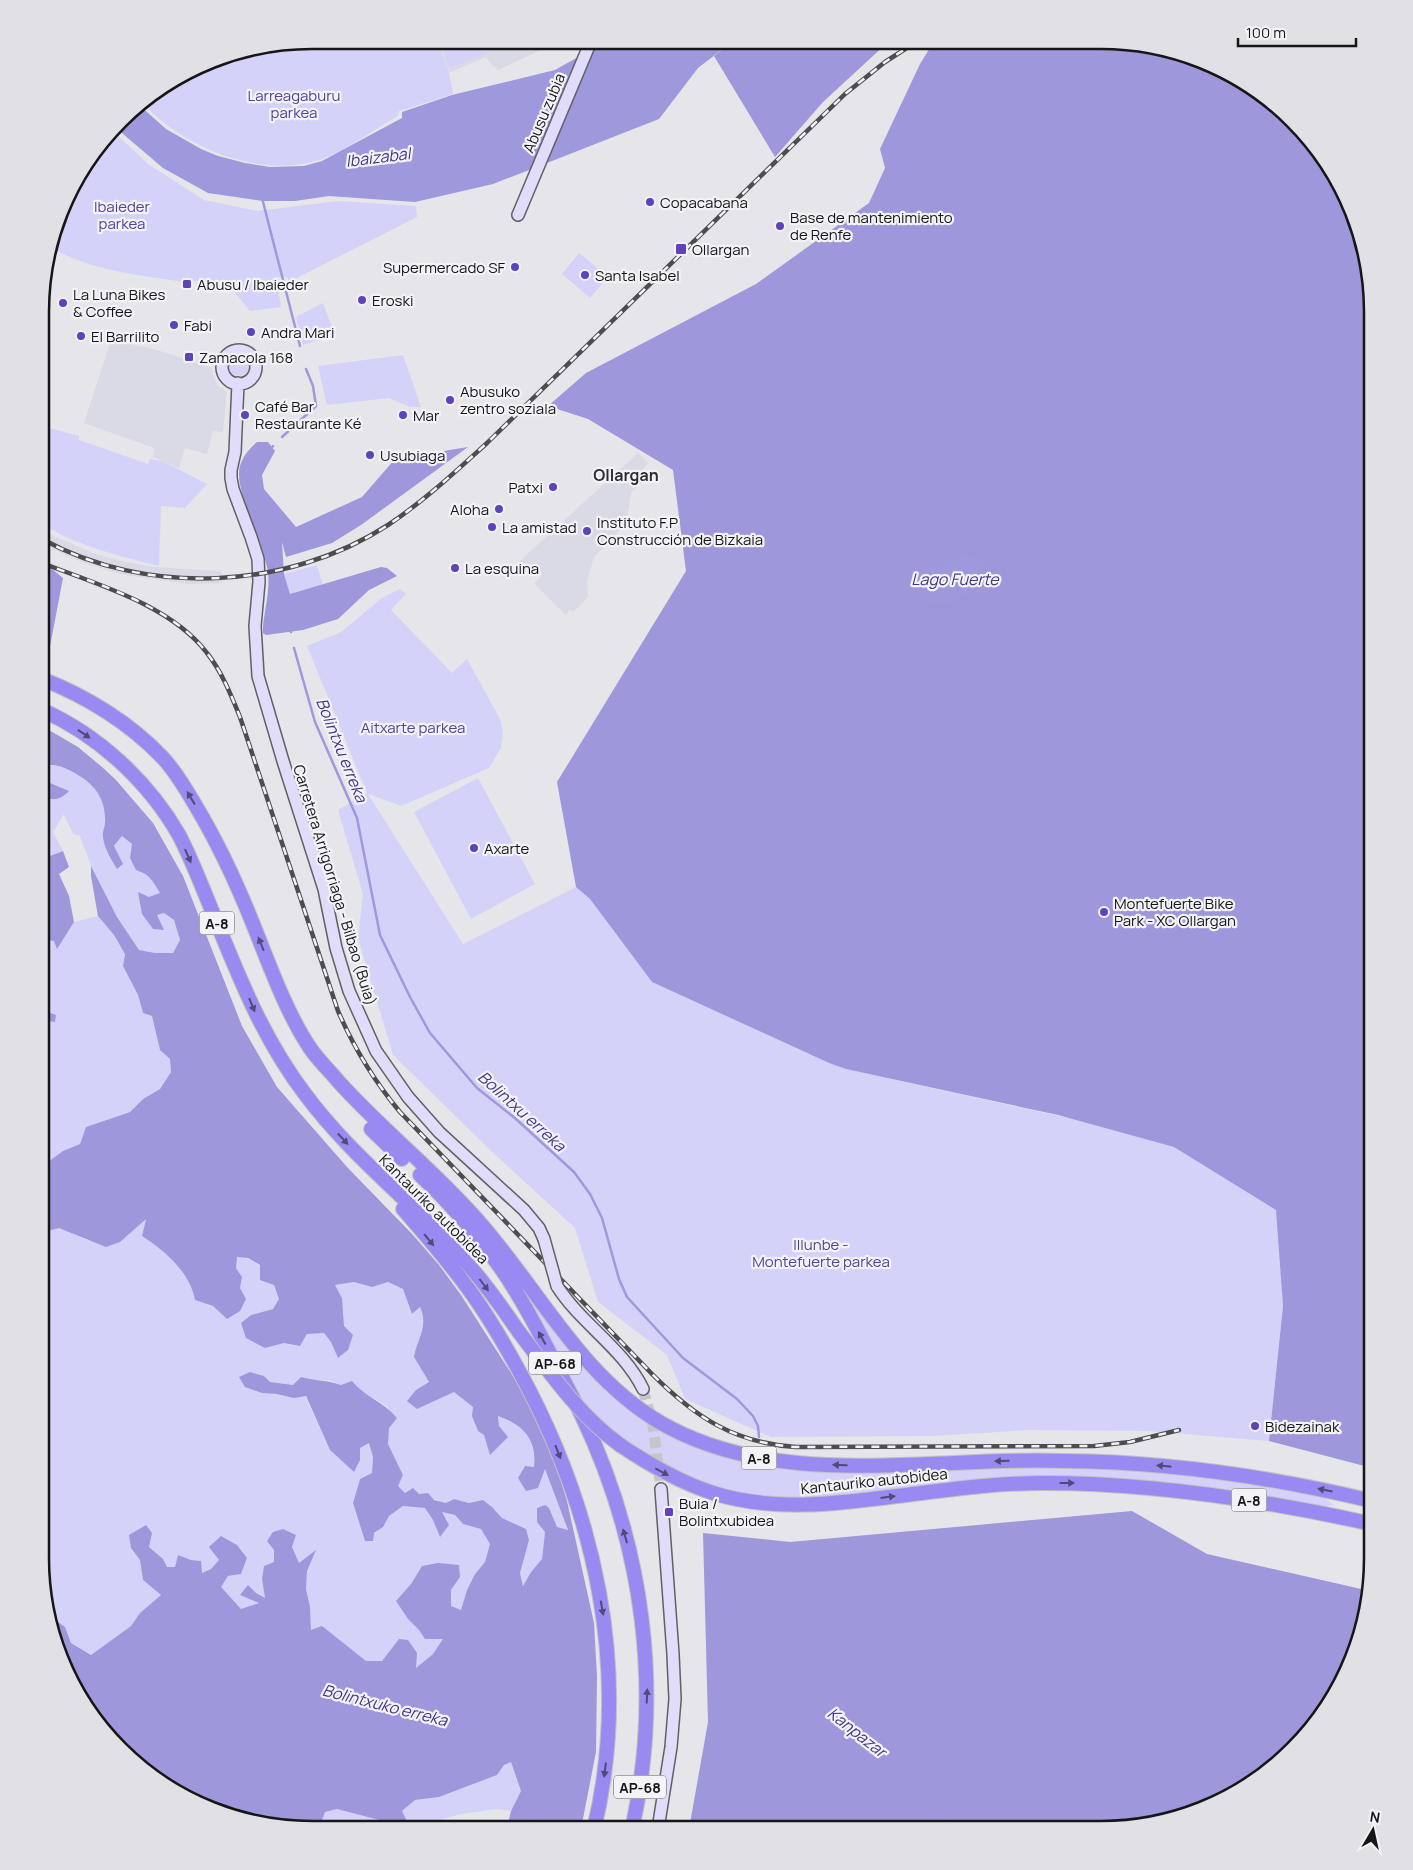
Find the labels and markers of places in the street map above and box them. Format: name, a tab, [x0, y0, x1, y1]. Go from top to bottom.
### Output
place label: Copacabana	[660, 192, 748, 213]
marker: Copacabana	[644, 196, 656, 208]
place label: Base de mantenimiento de Renfe	[790, 207, 953, 245]
marker: Base de mantenimiento de Renfe	[774, 220, 786, 232]
place label: Ollargan	[692, 239, 750, 260]
marker: Ollargan	[674, 242, 688, 256]
place label: Supermercado SF	[383, 257, 505, 278]
marker: Supermercado SF	[509, 261, 521, 273]
place label: Santa Isabel	[595, 265, 680, 286]
marker: Santa Isabel	[579, 269, 591, 281]
place label: Abusu / Ibaieder	[197, 274, 310, 295]
marker: Abusu / Ibaieder	[181, 278, 193, 290]
place label: La Luna Bikes & Coffee	[73, 284, 166, 322]
place label: Eroski	[372, 290, 413, 311]
marker: Eroski	[356, 294, 368, 306]
marker: La Luna Bikes & Coffee	[57, 297, 69, 309]
place label: Fabi	[184, 315, 212, 336]
marker: Fabi	[168, 319, 180, 331]
place label: Andra Mari	[261, 322, 335, 343]
place label: El Barrilito	[91, 326, 160, 347]
marker: Andra Mari	[245, 326, 257, 338]
marker: El Barrilito	[75, 330, 87, 342]
place label: Zamacola 168	[199, 347, 293, 368]
marker: Zamacola 168	[183, 351, 195, 363]
place label: Abusuko zentro soziala	[460, 381, 556, 419]
marker: Abusuko zentro soziala	[444, 394, 456, 406]
place label: Café Bar Restaurante Ké	[255, 396, 362, 434]
place label: Mar	[413, 405, 440, 426]
marker: Café Bar Restaurante Ké	[239, 409, 251, 421]
marker: Mar	[397, 409, 409, 421]
place label: Usubiaga	[380, 445, 445, 466]
marker: Usubiaga	[364, 449, 376, 461]
place label: Patxi	[509, 477, 543, 498]
marker: Patxi	[547, 481, 559, 493]
place label: Aloha	[450, 499, 489, 520]
marker: Aloha	[493, 503, 505, 515]
place label: Instituto F.P Construcción de Bizkaia	[597, 512, 763, 550]
place label: La amistad	[502, 517, 577, 538]
marker: La amistad	[486, 521, 498, 533]
marker: Instituto F.P Construcción de Bizkaia	[581, 525, 593, 537]
place label: La esquina	[465, 558, 539, 579]
marker: La esquina	[449, 562, 461, 574]
place label: Axarte	[484, 838, 530, 859]
marker: Axarte	[468, 842, 480, 854]
place label: Montefuerte Bike Park - XC Ollargan	[1114, 893, 1236, 931]
marker: Montefuerte Bike Park - XC Ollargan	[1098, 906, 1110, 918]
place label: Bidezainak	[1265, 1416, 1340, 1437]
marker: Bidezainak	[1249, 1420, 1261, 1432]
place label: Buia / Bolintxubidea	[679, 1493, 774, 1531]
marker: Buia / Bolintxubidea	[663, 1506, 675, 1518]

